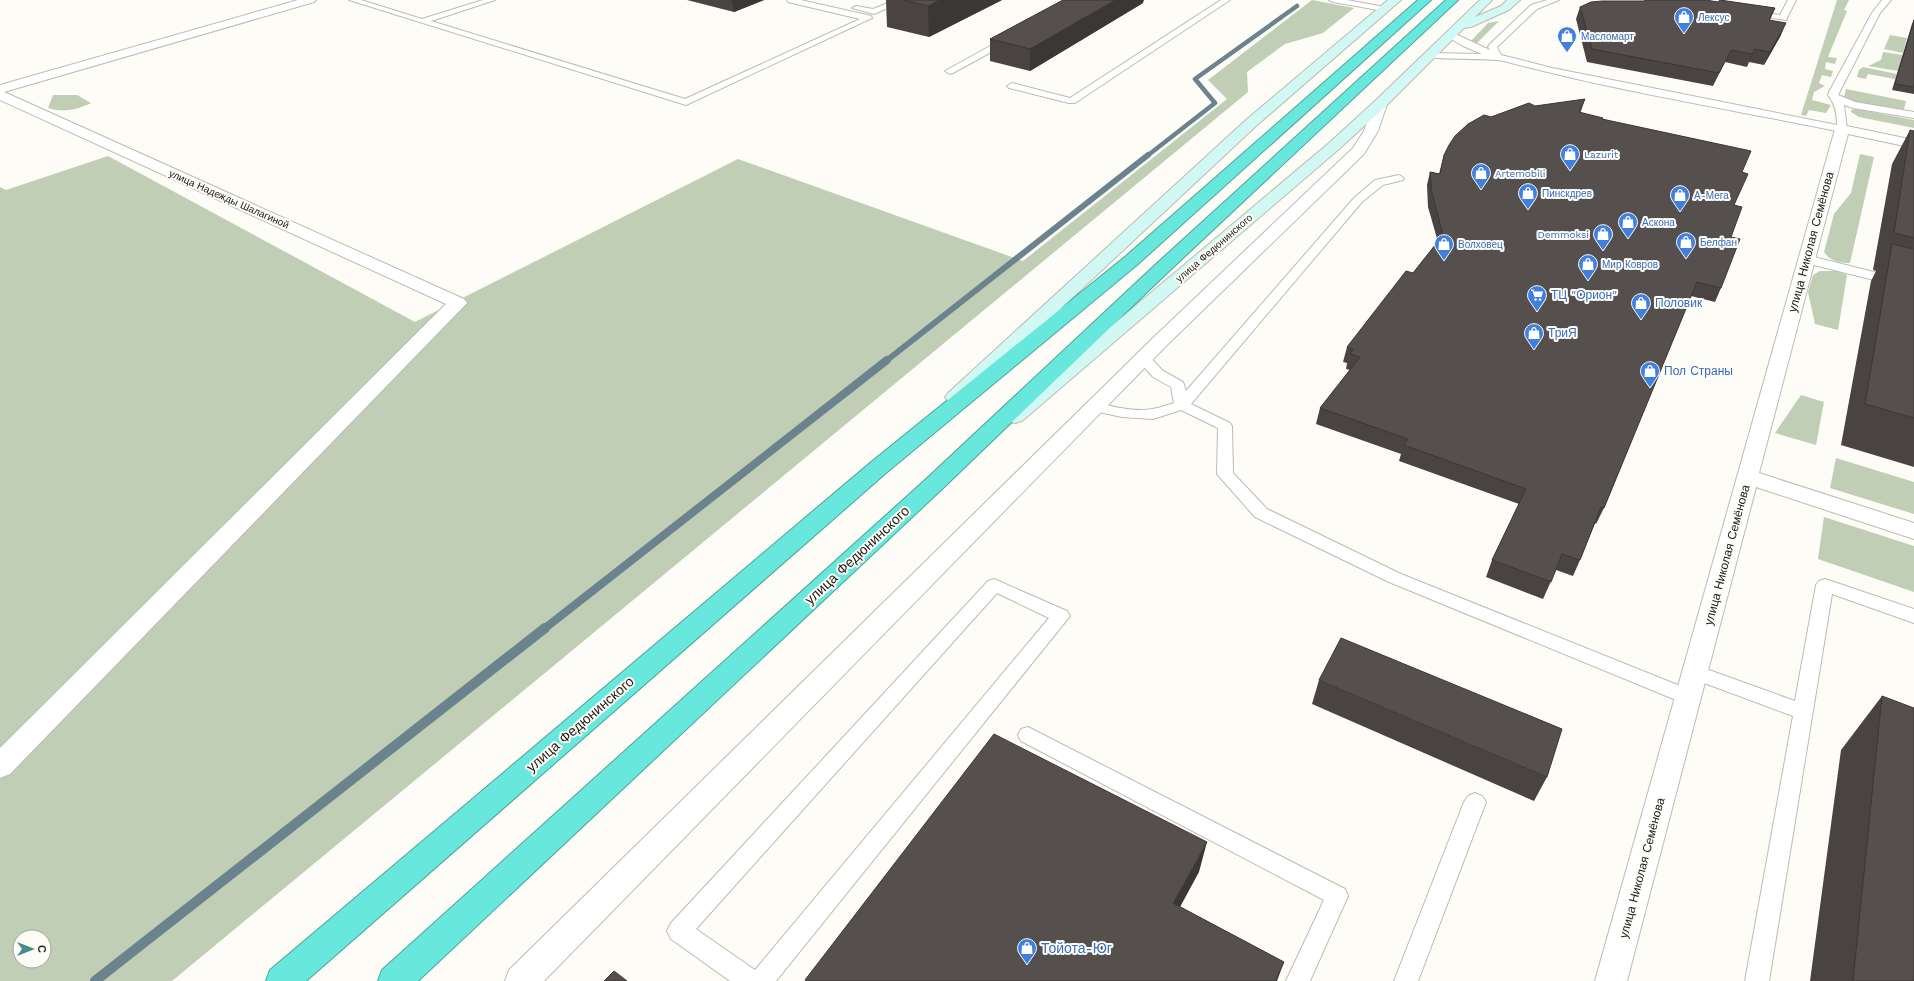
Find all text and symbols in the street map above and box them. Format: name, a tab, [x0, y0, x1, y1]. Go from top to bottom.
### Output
shop icon: Лексус	[1673, 6, 1695, 34]
place label: Лексус	[1698, 12, 1730, 23]
shop icon: Масломарт	[1556, 25, 1578, 53]
place label: Масломарт	[1581, 31, 1634, 42]
shop icon: Lazurit	[1559, 143, 1581, 171]
place label: Lazurit	[1584, 149, 1619, 160]
shop icon: Artemobili	[1470, 162, 1492, 190]
street label: улица Надежды Шалагиной	[167, 168, 291, 230]
place label: Artemobili	[1495, 168, 1546, 179]
street label: улица Николая Семёнова	[1785, 170, 1837, 314]
shop icon: Пинскдрев	[1517, 182, 1539, 210]
shop icon: А-Мега	[1669, 184, 1691, 212]
place label: Пинскдрев	[1542, 188, 1592, 199]
place label: А-Мега	[1694, 190, 1729, 201]
street label: улица Федюнинского	[1173, 211, 1255, 284]
shop icon: Аскона	[1617, 211, 1639, 239]
place label: Аскона	[1642, 217, 1675, 228]
shop icon: Demmoksi	[1592, 223, 1614, 251]
place label: Demmoksi	[1537, 229, 1589, 240]
shop icon: Белфан	[1675, 231, 1697, 259]
shop icon: Волховец	[1433, 233, 1455, 261]
place label: Белфан	[1700, 237, 1737, 248]
place label: Волховец	[1458, 239, 1503, 250]
shop icon: Мир Ковров	[1577, 253, 1599, 281]
place label: Мир Ковров	[1602, 259, 1658, 270]
supermarket icon: ТЦ "Орион"	[1526, 284, 1548, 312]
place label: ТЦ "Орион"	[1551, 288, 1617, 302]
shop icon: Половик	[1630, 292, 1652, 320]
place label: Половик	[1655, 296, 1703, 310]
shop icon: ТриЯ	[1523, 322, 1545, 350]
place label: ТриЯ	[1548, 326, 1577, 340]
shop icon: Пол Страны	[1639, 360, 1661, 388]
place label: Пол Страны	[1664, 364, 1733, 378]
street label: улица Николая Семёнова	[1701, 483, 1753, 627]
street label: улица Федюнинского	[801, 502, 913, 608]
street label: улица Федюнинского	[523, 673, 637, 775]
street label: улица Николая Семёнова	[1616, 796, 1668, 940]
north arrow	[12, 929, 52, 969]
shop icon: Тойота-Юг	[1016, 937, 1038, 965]
place label: Тойота-Юг	[1041, 940, 1112, 956]
text: С	[35, 945, 48, 953]

